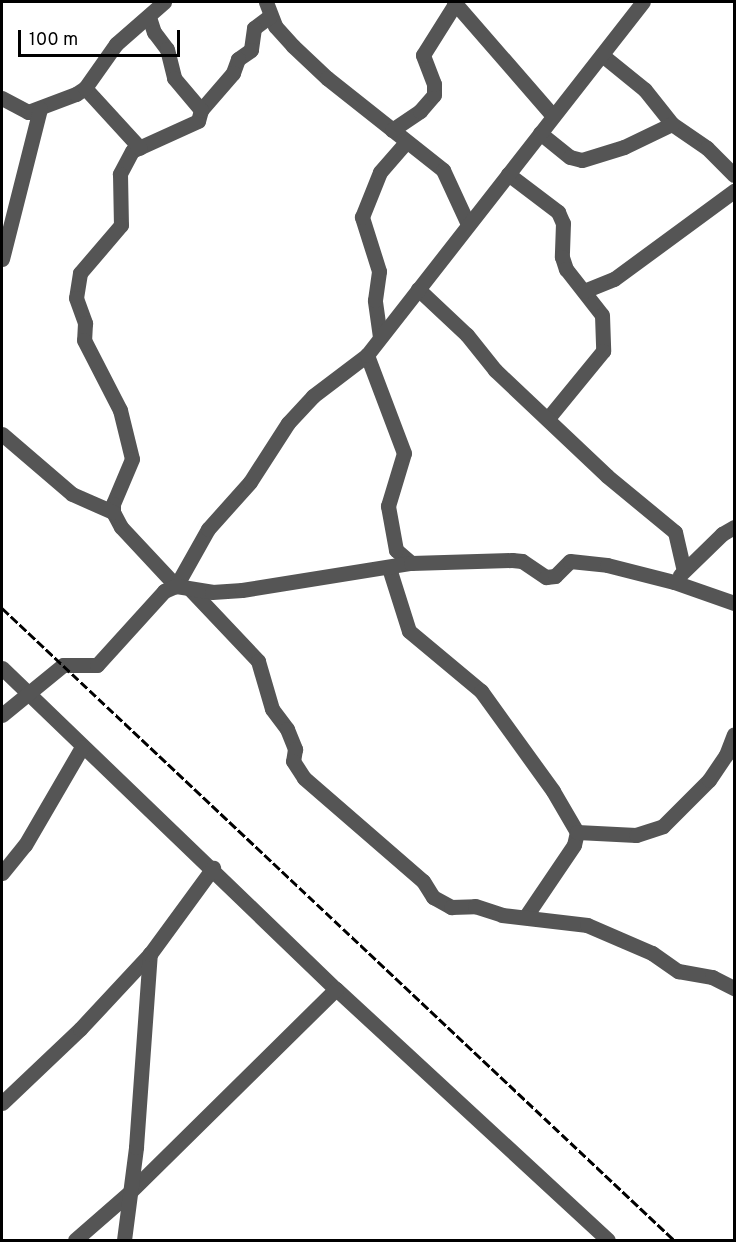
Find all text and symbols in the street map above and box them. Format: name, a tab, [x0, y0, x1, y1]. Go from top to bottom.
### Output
scale bar	[21, 18, 183, 56]
text: 100 m	[29, 29, 78, 52]

